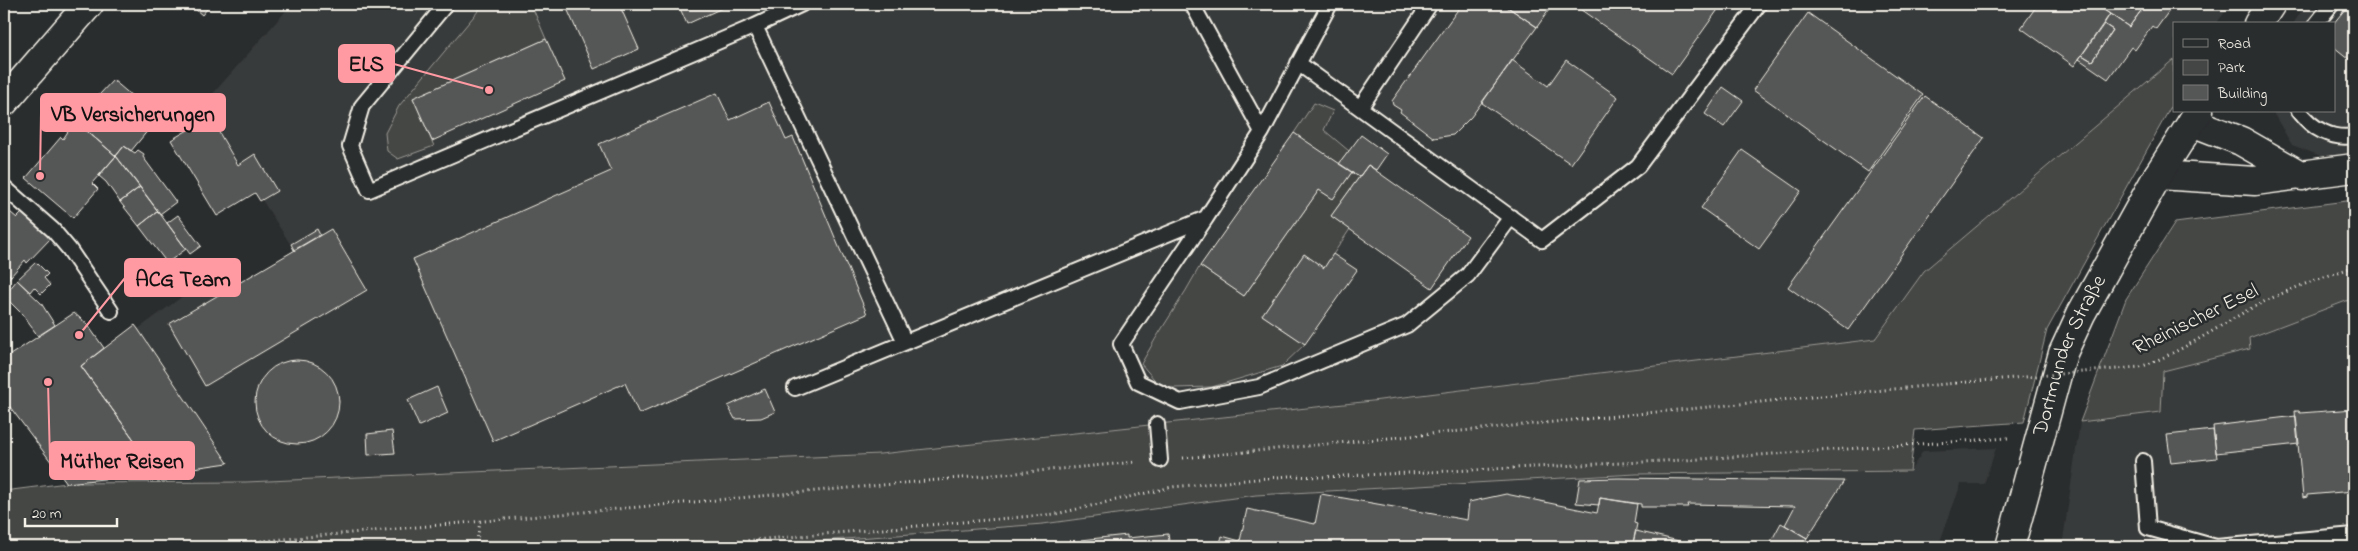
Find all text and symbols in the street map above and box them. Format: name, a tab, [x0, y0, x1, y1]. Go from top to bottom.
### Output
legend	[2173, 22, 2336, 112]
text: Road	[2218, 33, 2251, 55]
callout: ELS	[339, 45, 394, 82]
text: ELS	[348, 50, 384, 82]
text: Park	[2218, 57, 2246, 79]
text: Building	[2217, 83, 2267, 106]
callout: VB Versicherungen	[41, 94, 225, 131]
text: VB Versicherungen	[50, 100, 215, 133]
callout: ACG Team	[125, 259, 240, 296]
text: ACG Team	[135, 265, 231, 297]
street label: Dortmunder Straße	[2026, 269, 2115, 440]
street label: Rheinischer Esel	[2128, 277, 2264, 363]
callout: Müther Reisen	[50, 442, 194, 479]
text: Müther Reisen	[60, 447, 184, 479]
scale bar	[25, 496, 118, 528]
text: 20 m	[32, 503, 62, 525]

